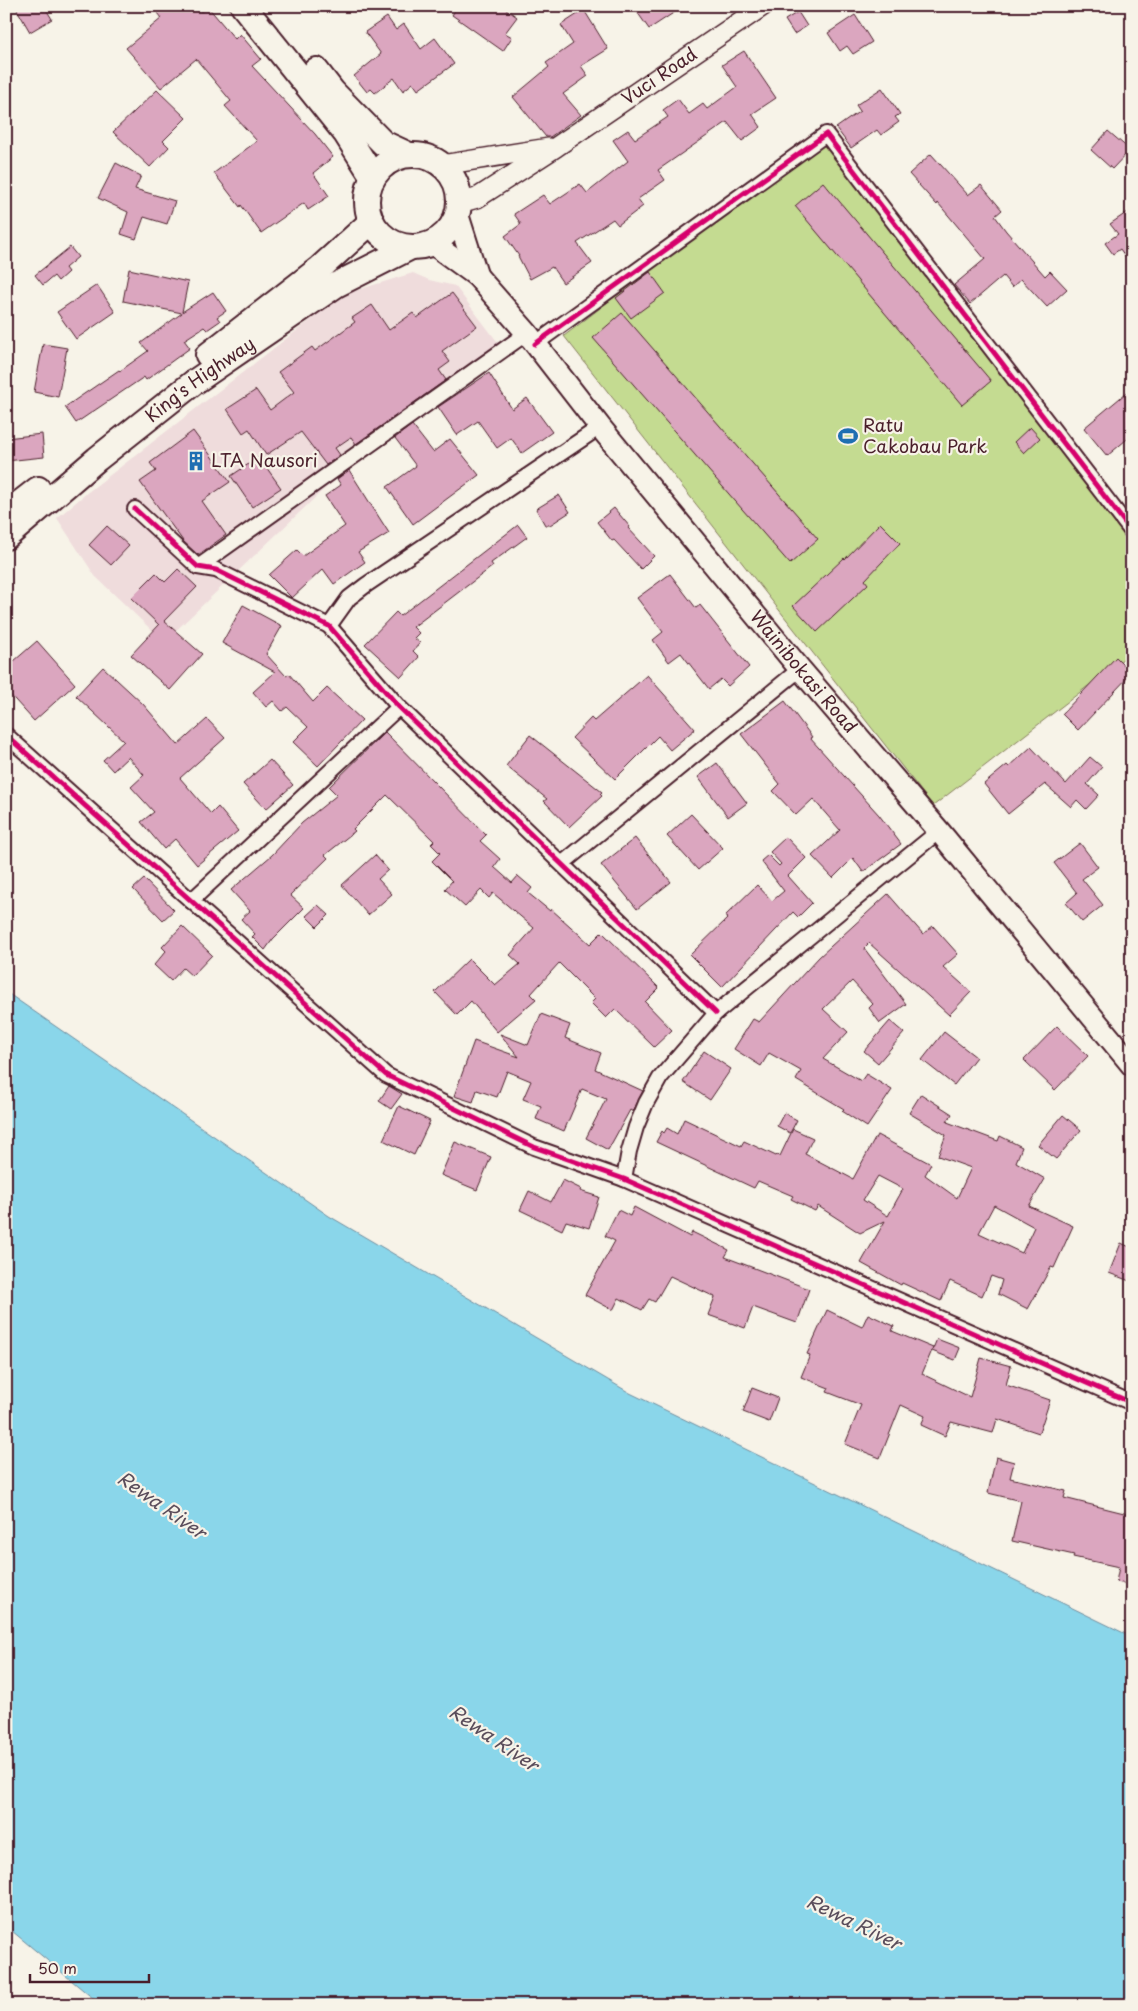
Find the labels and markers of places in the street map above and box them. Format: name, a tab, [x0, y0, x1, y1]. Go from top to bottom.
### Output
place label: Ratu Cakobau Park	[863, 411, 987, 459]
sports icon: Ratu Cakobau Park	[837, 425, 859, 447]
place label: LTA Nausori	[211, 446, 318, 473]
building icon: LTA Nausori	[185, 450, 207, 472]

